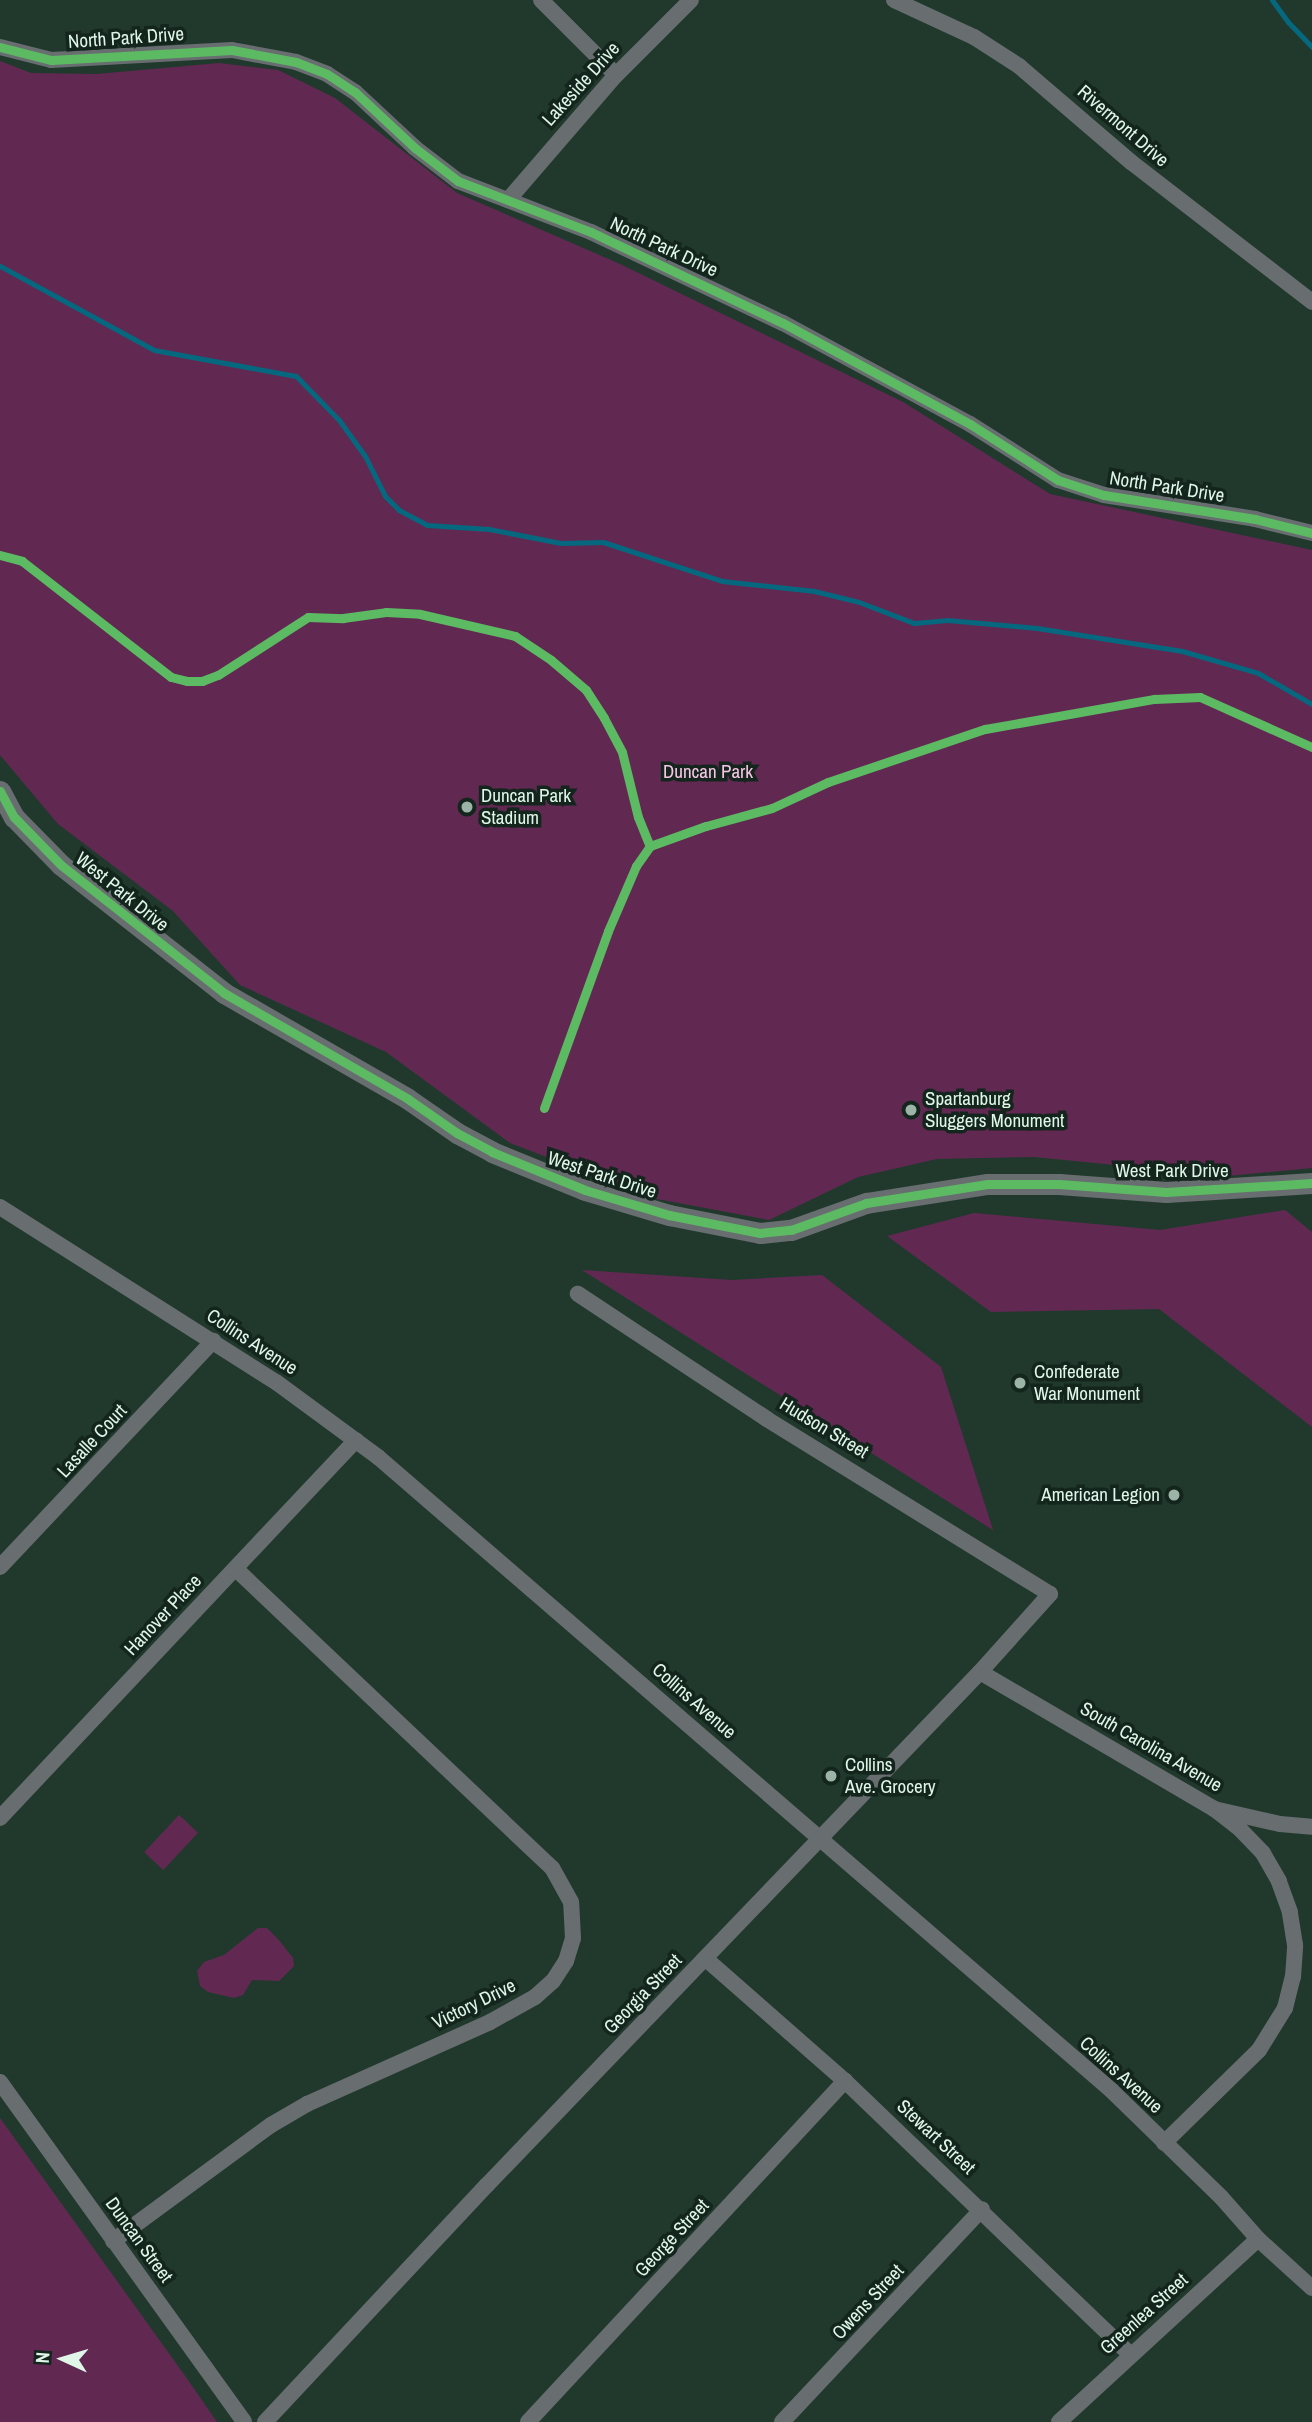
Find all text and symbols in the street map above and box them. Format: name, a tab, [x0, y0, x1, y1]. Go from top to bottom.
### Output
street label: North Park Drive	[67, 23, 185, 53]
street label: Lakeside Drive	[537, 37, 625, 131]
street label: Rivermont Drive	[1073, 80, 1173, 172]
street label: North Park Drive	[607, 212, 721, 282]
street label: North Park Drive	[1108, 467, 1226, 507]
park label: Duncan Park	[663, 761, 753, 783]
place label: Duncan Park Stadium	[481, 785, 571, 829]
marker: Duncan Park Stadium	[459, 799, 475, 815]
street label: West Park Drive	[71, 848, 173, 936]
place label: Spartanburg Sluggers Monument	[925, 1088, 1064, 1132]
marker: Spartanburg Sluggers Monument	[903, 1102, 919, 1118]
street label: West Park Drive	[545, 1147, 659, 1203]
street label: West Park Drive	[1115, 1160, 1229, 1182]
street label: Collins Avenue	[202, 1304, 302, 1380]
place label: Confederate War Monument	[1034, 1361, 1140, 1405]
marker: Confederate War Monument	[1012, 1375, 1028, 1391]
street label: Hudson Street	[775, 1393, 873, 1463]
street label: Lasalle Court	[52, 1400, 132, 1482]
place label: American Legion	[1041, 1484, 1160, 1506]
marker: American Legion	[1166, 1487, 1182, 1503]
street label: Hanover Place	[120, 1570, 206, 1660]
street label: Collins Avenue	[647, 1658, 741, 1744]
street label: South Carolina Avenue	[1076, 1697, 1226, 1797]
place label: Collins Ave. Grocery	[845, 1754, 936, 1798]
marker: Collins Ave. Grocery	[823, 1768, 839, 1784]
street label: Georgia Street	[599, 1949, 687, 2039]
street label: Victory Drive	[429, 1974, 519, 2034]
street label: Collins Avenue	[1075, 2032, 1167, 2118]
street label: Stewart Street	[892, 2095, 980, 2179]
street label: Duncan Street	[101, 2193, 177, 2287]
street label: George Street	[630, 2194, 714, 2282]
street label: Owens Street	[827, 2260, 909, 2344]
street label: Greenlea Street	[1096, 2269, 1192, 2359]
north arrow	[28, 2324, 98, 2394]
text: N	[29, 2351, 55, 2364]

